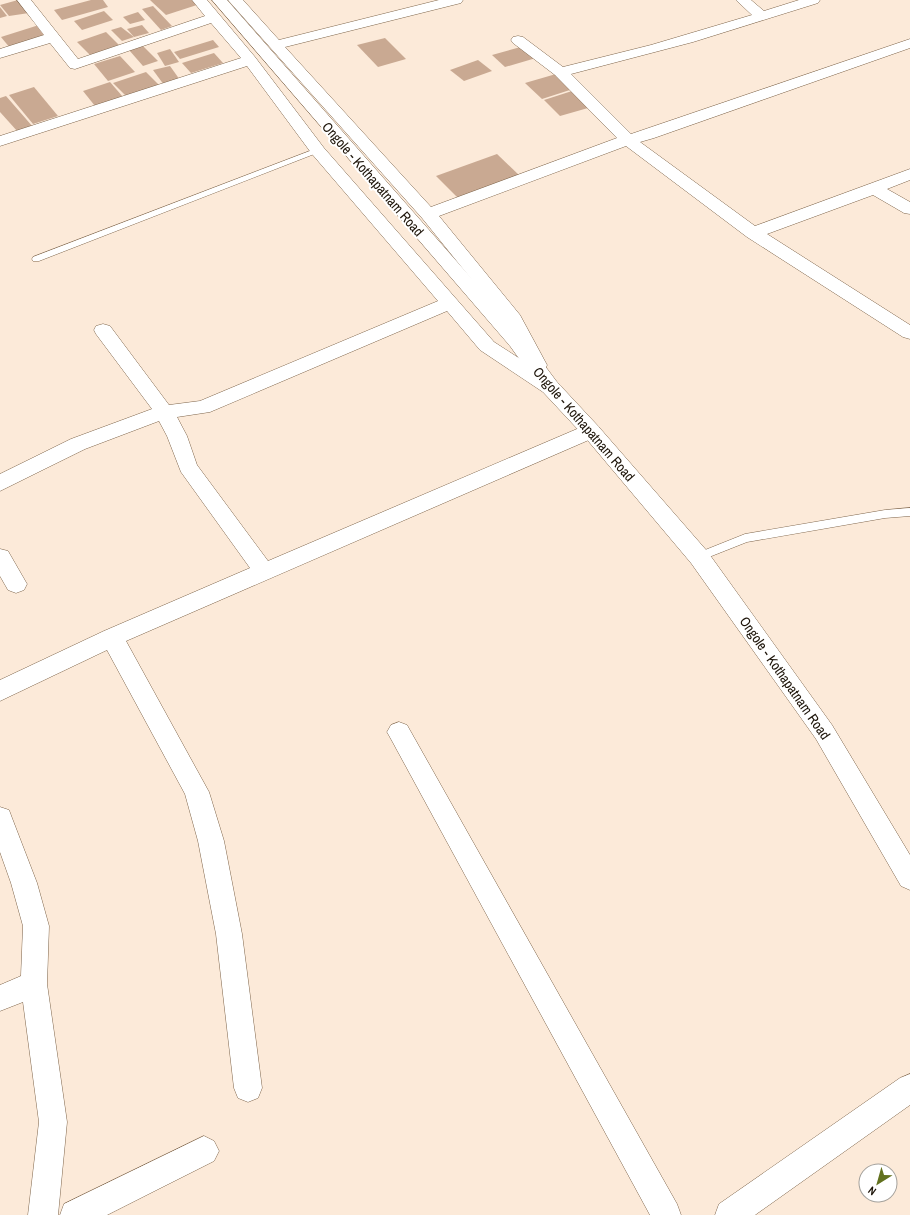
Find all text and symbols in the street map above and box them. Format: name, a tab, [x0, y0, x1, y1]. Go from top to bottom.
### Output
street label: Ongole - Kothapatnam Road	[318, 118, 428, 240]
street label: Ongole - Kothapatnam Road	[529, 363, 639, 485]
street label: Ongole - Kothapatnam Road	[736, 613, 834, 743]
north arrow	[858, 1163, 898, 1203]
text: N	[865, 1183, 879, 1199]

